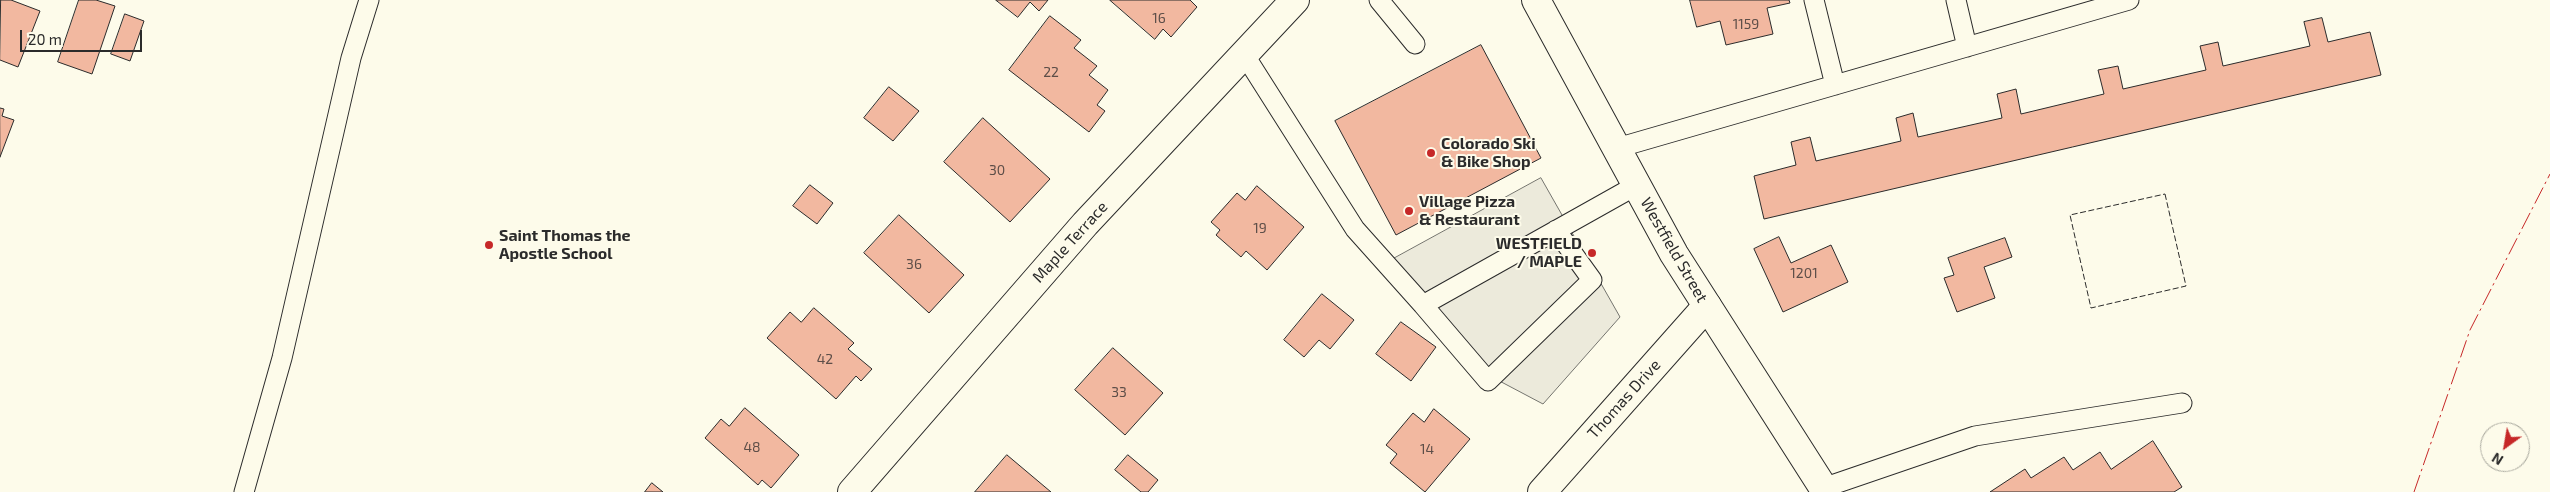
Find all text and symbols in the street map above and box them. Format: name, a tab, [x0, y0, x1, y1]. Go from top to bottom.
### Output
house number: 16	[1152, 10, 1166, 26]
house number: 1159	[1733, 16, 1759, 32]
scale bar	[22, 20, 145, 52]
text: 20 m	[28, 30, 62, 48]
house number: 22	[1043, 64, 1059, 80]
place label: Colorado Ski & Bike Shop	[1441, 134, 1536, 172]
marker: Colorado Ski & Bike Shop	[1425, 147, 1437, 159]
house number: 30	[989, 162, 1005, 178]
place label: Village Pizza & Restaurant	[1419, 192, 1520, 230]
street label: Westfield Street	[1636, 194, 1712, 306]
street label: Maple Terrace	[1028, 197, 1112, 287]
marker: Village Pizza & Restaurant	[1403, 205, 1415, 217]
house number: 19	[1253, 220, 1267, 236]
place label: Saint Thomas the Apostle School	[499, 226, 631, 264]
place label: WESTFIELD / MAPLE	[1496, 234, 1582, 272]
marker: Saint Thomas the Apostle School	[483, 239, 495, 251]
marker: WESTFIELD / MAPLE	[1586, 247, 1598, 259]
house number: 36	[906, 256, 922, 272]
house number: 1201	[1790, 265, 1818, 281]
house number: 42	[817, 351, 833, 367]
street label: Thomas Drive	[1583, 355, 1665, 443]
house number: 33	[1111, 384, 1127, 400]
north arrow	[2480, 422, 2530, 472]
house number: 48	[743, 439, 761, 455]
house number: 14	[1420, 441, 1434, 457]
text: N	[2489, 449, 2506, 469]

